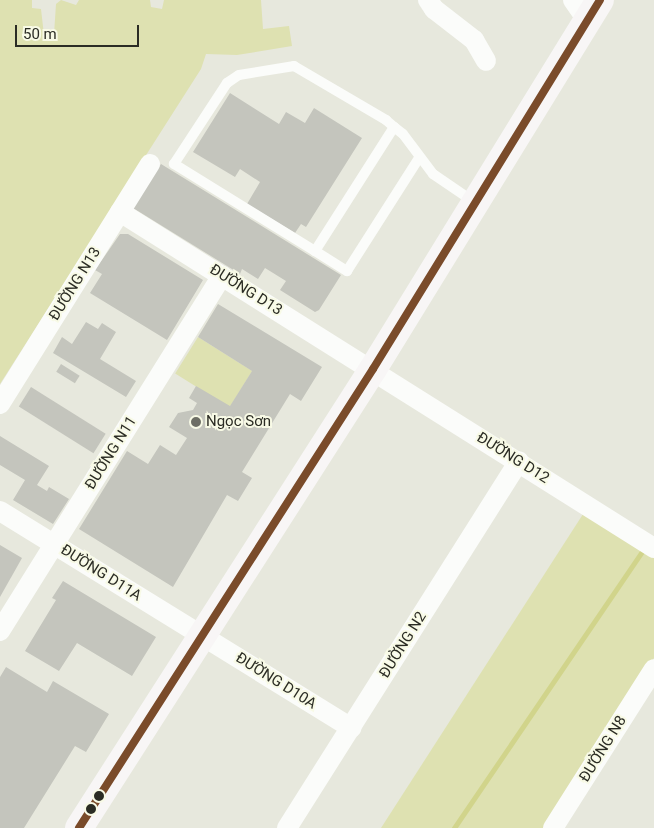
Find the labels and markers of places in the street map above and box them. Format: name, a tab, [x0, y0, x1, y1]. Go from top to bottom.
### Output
place label: Ngọc Sơn	[206, 413, 271, 431]
marker: Ngọc Sơn	[190, 416, 202, 428]
unlabelled marker	[94, 791, 104, 801]
unlabelled marker	[86, 804, 96, 814]

